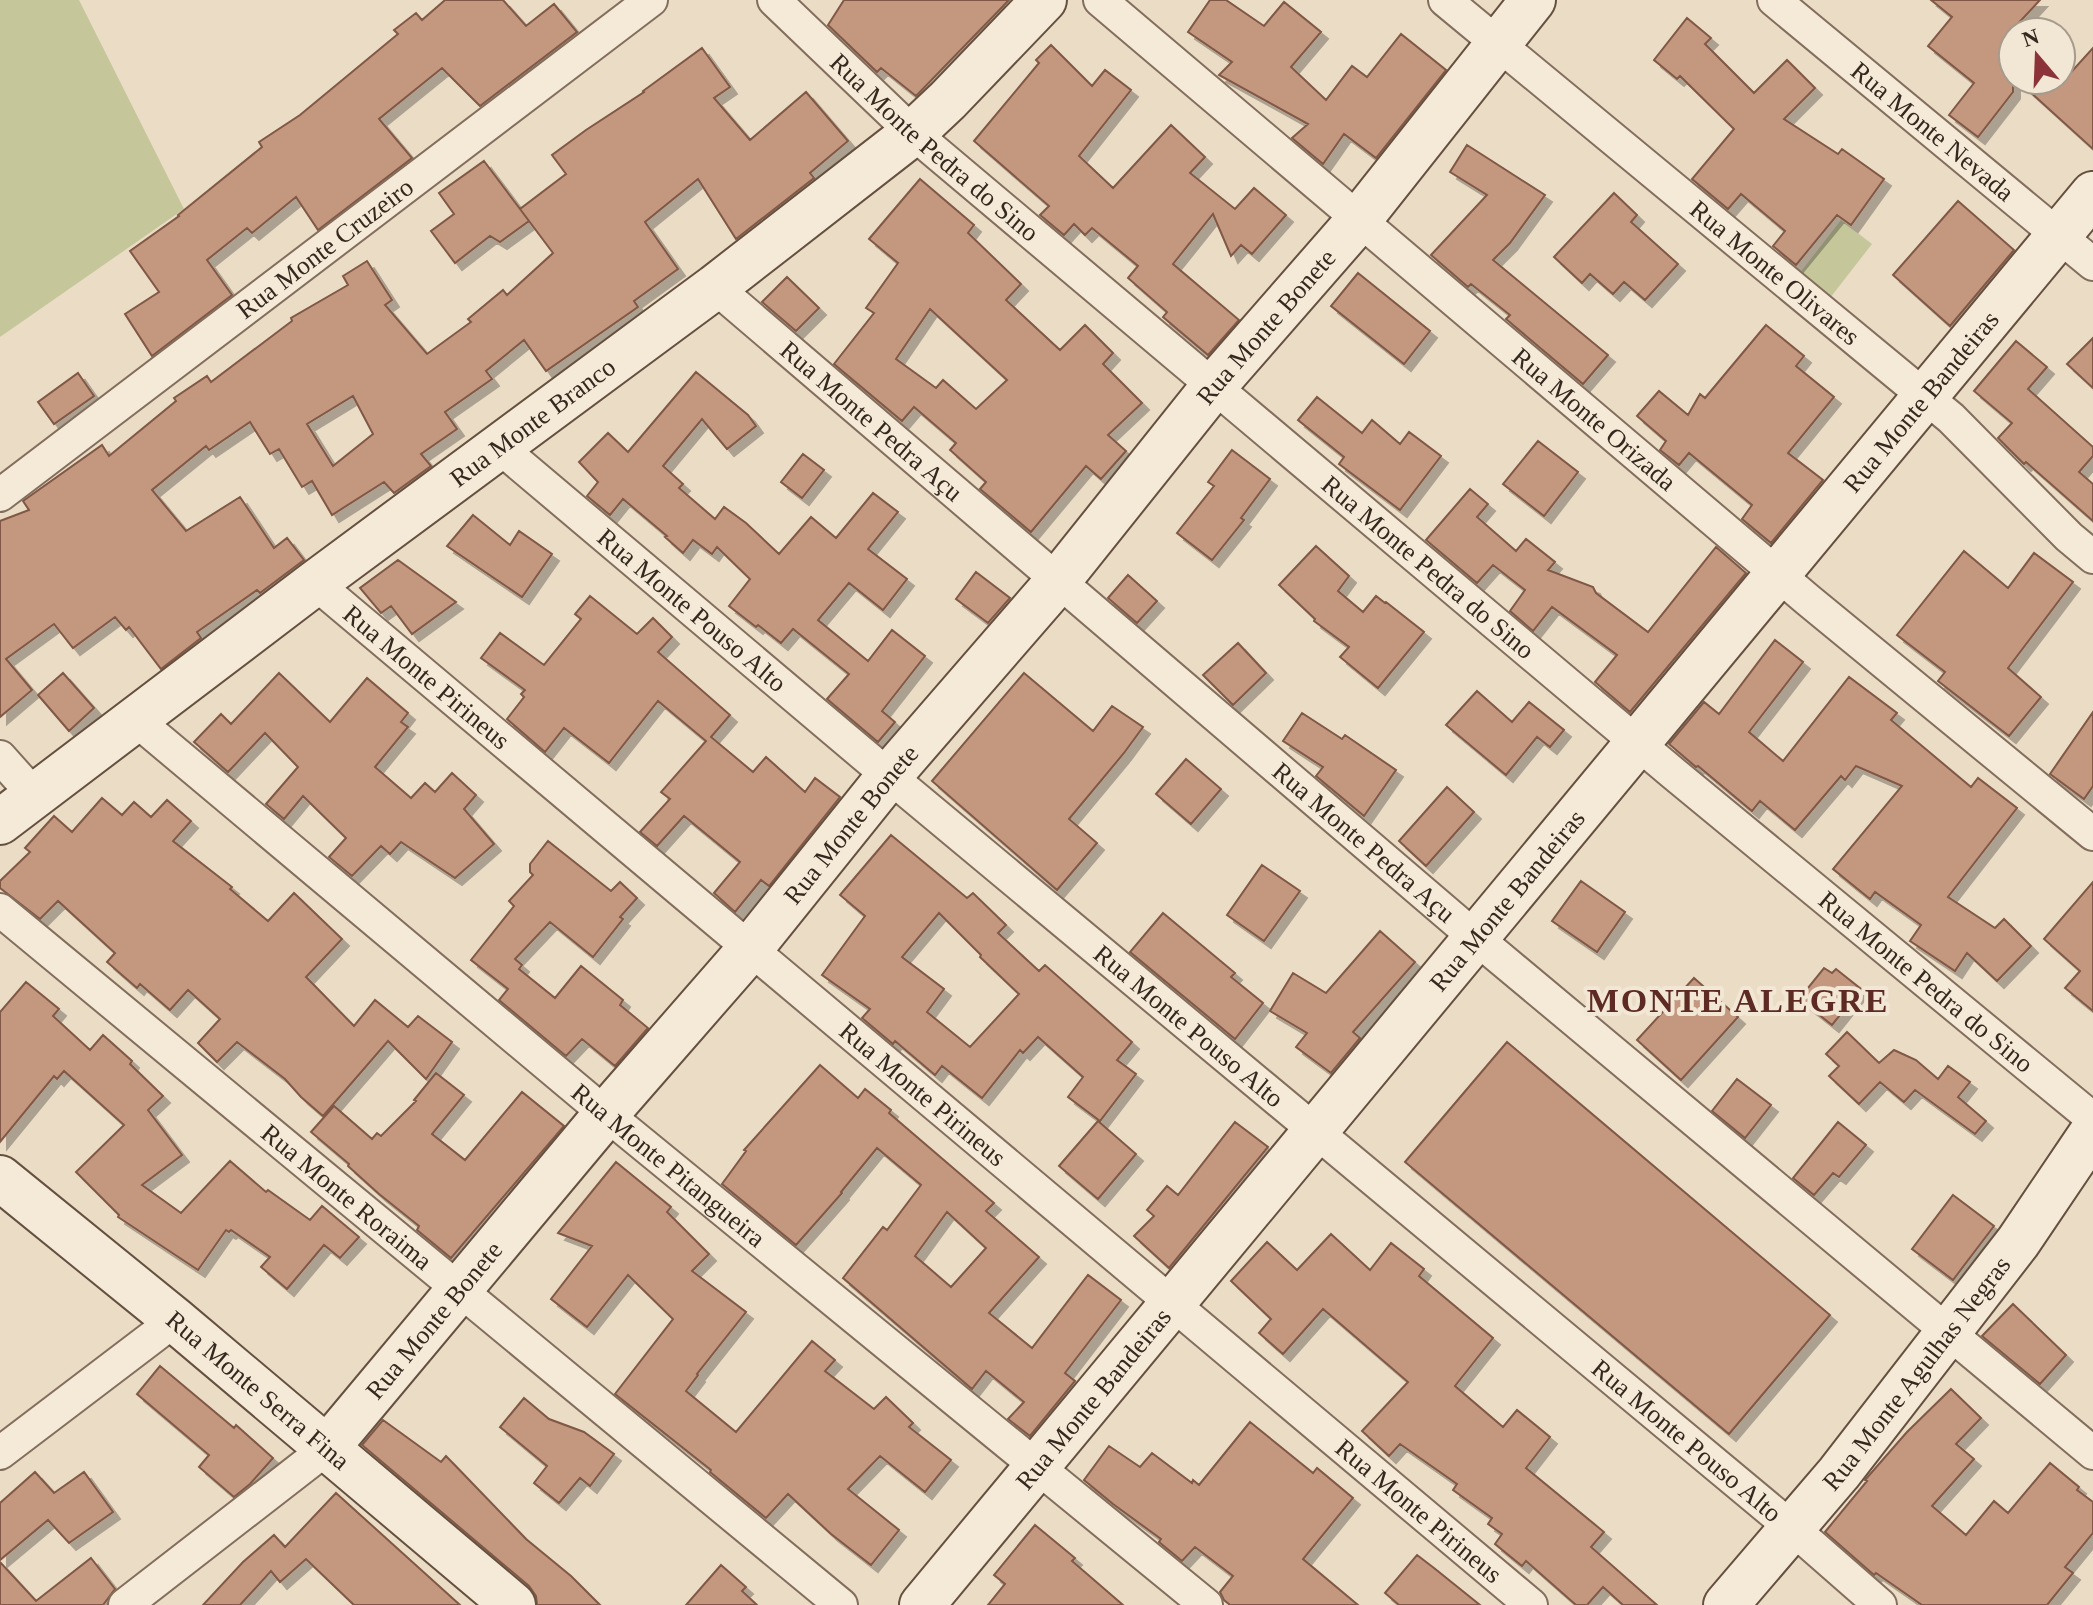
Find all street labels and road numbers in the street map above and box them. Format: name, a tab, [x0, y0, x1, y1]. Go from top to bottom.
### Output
street label: Rua Monte Pedra do Sino	[824, 48, 1044, 248]
street label: Rua Monte Nevada	[1845, 56, 2020, 208]
street label: Rua Monte Cruzeiro	[231, 172, 419, 325]
street label: Rua Monte Olivares	[1684, 195, 1865, 351]
street label: Rua Monte Bonete	[1191, 243, 1342, 411]
street label: Rua Monte Bandeiras	[1838, 305, 2005, 498]
street label: Rua Monte Pedra Açu	[774, 335, 968, 507]
street label: Rua Monte Orizada	[1506, 342, 1682, 497]
street label: Rua Monte Branco	[445, 352, 621, 493]
street label: Rua Monte Pedra do Sino	[1316, 470, 1540, 665]
street label: Rua Monte Pouso Alto	[592, 522, 792, 698]
street label: Rua Monte Pirineus	[337, 599, 515, 755]
street label: Rua Monte Bonete	[778, 739, 924, 910]
street label: Rua Monte Pedra Açu	[1267, 757, 1461, 928]
street label: Rua Monte Bandeiras	[1424, 804, 1591, 997]
street label: Rua Monte Pedra do Sino	[1813, 885, 2039, 1079]
street label: Rua Monte Pouso Alto	[1088, 939, 1289, 1113]
street label: Rua Monte Pirineus	[834, 1016, 1011, 1172]
street label: Rua Monte Pitangueira	[566, 1078, 771, 1253]
street label: Rua Monte Roraima	[255, 1118, 438, 1276]
street label: Rua Monte Bonete	[360, 1236, 508, 1405]
street label: Rua Monte Agulhas Negras	[1817, 1251, 2016, 1496]
street label: Rua Monte Bandeiras	[1010, 1303, 1177, 1496]
street label: Rua Monte Serra Fina	[160, 1305, 356, 1476]
street label: Rua Monte Pouso Alto	[1586, 1354, 1787, 1528]
street label: Rua Monte Pirineus	[1330, 1433, 1508, 1589]

